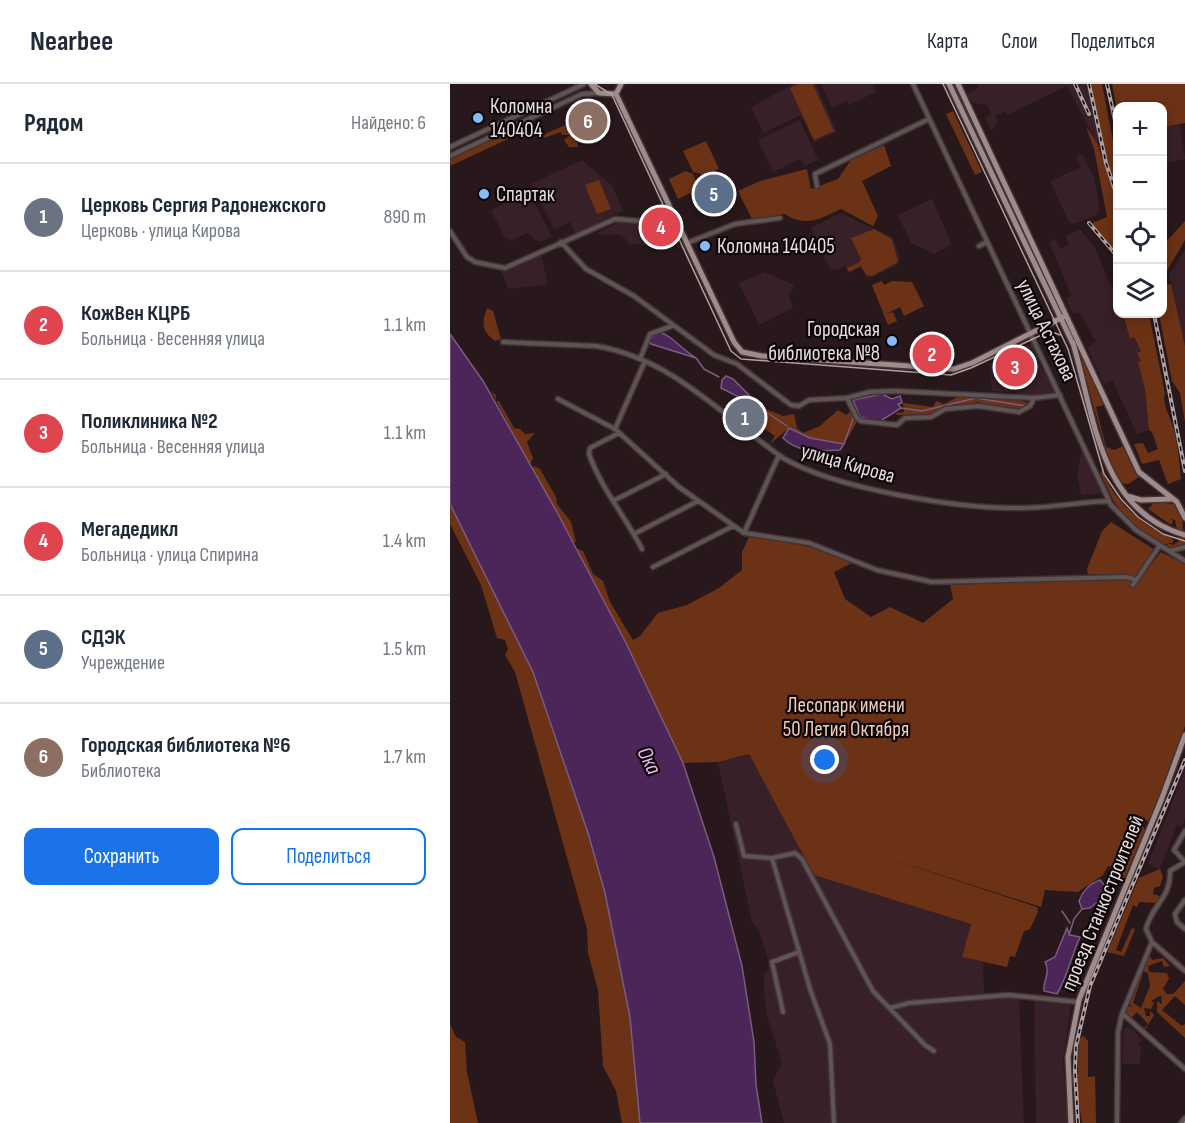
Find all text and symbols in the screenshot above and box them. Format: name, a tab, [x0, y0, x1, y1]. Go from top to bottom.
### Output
text: Nearbee	[30, 25, 113, 58]
text: Карта	[927, 29, 968, 54]
text: Слои	[1001, 29, 1037, 54]
text: Поделиться	[1070, 29, 1155, 54]
place label: Коломна 140404	[490, 94, 552, 143]
pin: 6	[568, 99, 608, 144]
map controls	[1113, 102, 1167, 318]
button: +	[1113, 102, 1167, 156]
text: Рядом	[24, 108, 83, 139]
text: Найдено: 6	[351, 111, 426, 135]
marker: Коломна 140404	[471, 111, 485, 125]
button: −	[1113, 156, 1167, 210]
pin: 5	[694, 172, 734, 216]
place label: Спартак	[496, 182, 555, 207]
marker: Спартак	[477, 187, 491, 201]
text: Церковь Сергия Радонежского	[81, 192, 326, 219]
pin: 4	[642, 204, 680, 250]
text: 1	[40, 205, 47, 229]
text: 890 m	[383, 205, 426, 229]
button: locate	[1113, 210, 1167, 264]
text: Церковь · улица Кирова	[81, 219, 241, 243]
place label: Коломна 140405	[717, 234, 835, 259]
marker: Коломна 140405	[698, 239, 712, 253]
button: layers	[1113, 264, 1167, 318]
street label: улица Астахова	[1011, 275, 1082, 385]
text: КожВен КЦРБ	[81, 300, 190, 327]
text: 2	[39, 313, 48, 337]
text: 1.1 km	[384, 313, 426, 337]
place label: Городская библиотека №8	[768, 317, 880, 366]
text: Больница · Весенняя улица	[81, 327, 265, 351]
pin: 2	[912, 332, 952, 376]
marker: Городская библиотека №8	[885, 334, 899, 348]
pin: 3	[996, 344, 1034, 390]
pin: 1	[726, 396, 764, 440]
text: Поликлиника №2	[81, 408, 218, 435]
text: 3	[39, 421, 48, 445]
text: 1.1 km	[384, 421, 426, 445]
text: Больница · Весенняя улица	[81, 435, 265, 459]
street label: улица Кирова	[798, 438, 898, 489]
text: Мегадедикл	[81, 516, 178, 543]
text: 4	[39, 529, 48, 553]
text: 1.4 km	[383, 529, 426, 553]
text: Больница · улица Спирина	[81, 543, 259, 567]
text: СДЭК	[81, 624, 126, 651]
text: 5	[39, 637, 48, 661]
text: 1.5 km	[383, 637, 426, 661]
text: Учреждение	[81, 651, 165, 675]
park label: Лесопарк имени 50 Летия Октября	[783, 693, 909, 742]
text: Городская библиотека №6	[81, 732, 291, 759]
water label: Ока	[630, 742, 667, 779]
text: 6	[39, 745, 48, 769]
text: 1.7 km	[384, 745, 426, 769]
your location	[810, 745, 839, 774]
text: Библиотека	[81, 759, 161, 783]
street label: проезд Станкостроителей	[1056, 812, 1149, 995]
button: Сохранить	[24, 828, 219, 885]
button: Поделиться	[231, 828, 426, 885]

